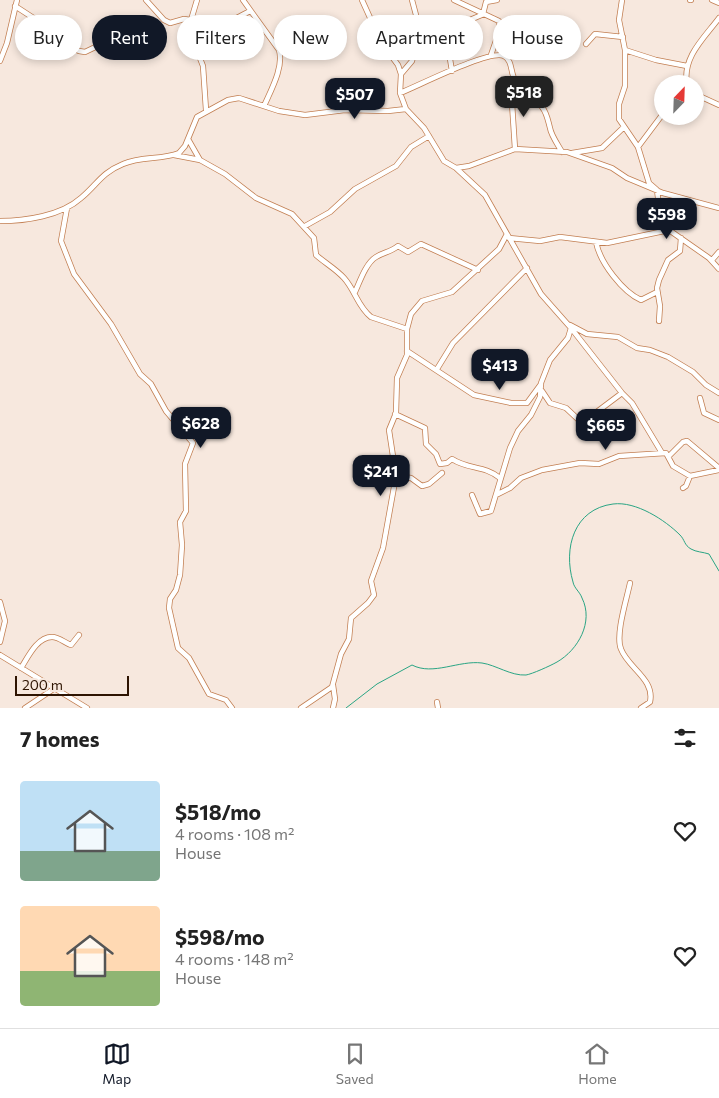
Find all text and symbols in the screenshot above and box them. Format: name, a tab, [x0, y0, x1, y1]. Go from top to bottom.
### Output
chip: Buy	[15, 15, 82, 60]
chip: Rent	[92, 15, 167, 60]
chip: Filters	[177, 15, 264, 60]
chip: New	[274, 15, 347, 60]
chip: Apartment	[357, 15, 483, 60]
chip: House	[493, 15, 581, 60]
north arrow	[654, 75, 704, 125]
map controls	[654, 75, 704, 125]
pin: $518	[494, 76, 554, 118]
pin: $507	[325, 78, 385, 120]
text: $518	[506, 82, 542, 101]
text: $507	[336, 84, 374, 103]
pin: $598	[637, 198, 697, 240]
text: $598	[648, 204, 686, 223]
pin: $413	[470, 348, 530, 391]
text: $413	[482, 355, 518, 374]
pin: $628	[171, 406, 231, 449]
pin: $665	[576, 408, 636, 451]
text: $628	[182, 413, 220, 432]
text: $665	[587, 415, 625, 434]
pin: $241	[351, 454, 411, 497]
text: $241	[364, 461, 398, 480]
scale bar	[15, 673, 129, 696]
text: 200 m	[22, 676, 63, 693]
icon: filters	[671, 724, 699, 752]
text: 7 homes	[20, 726, 99, 751]
text: $518/mo	[175, 799, 261, 824]
icon: home	[60, 801, 120, 861]
icon: heart	[671, 817, 699, 845]
text: 4 rooms · 108 m²	[175, 824, 295, 843]
text: House	[175, 843, 221, 862]
text: $598/mo	[175, 924, 265, 949]
icon: home	[60, 926, 120, 986]
icon: heart	[671, 942, 699, 970]
text: 4 rooms · 148 m²	[175, 949, 294, 968]
text: House	[175, 968, 221, 987]
tab: Map	[102, 1040, 131, 1087]
tab: Saved	[336, 1040, 374, 1087]
tab: Home	[578, 1040, 617, 1087]

